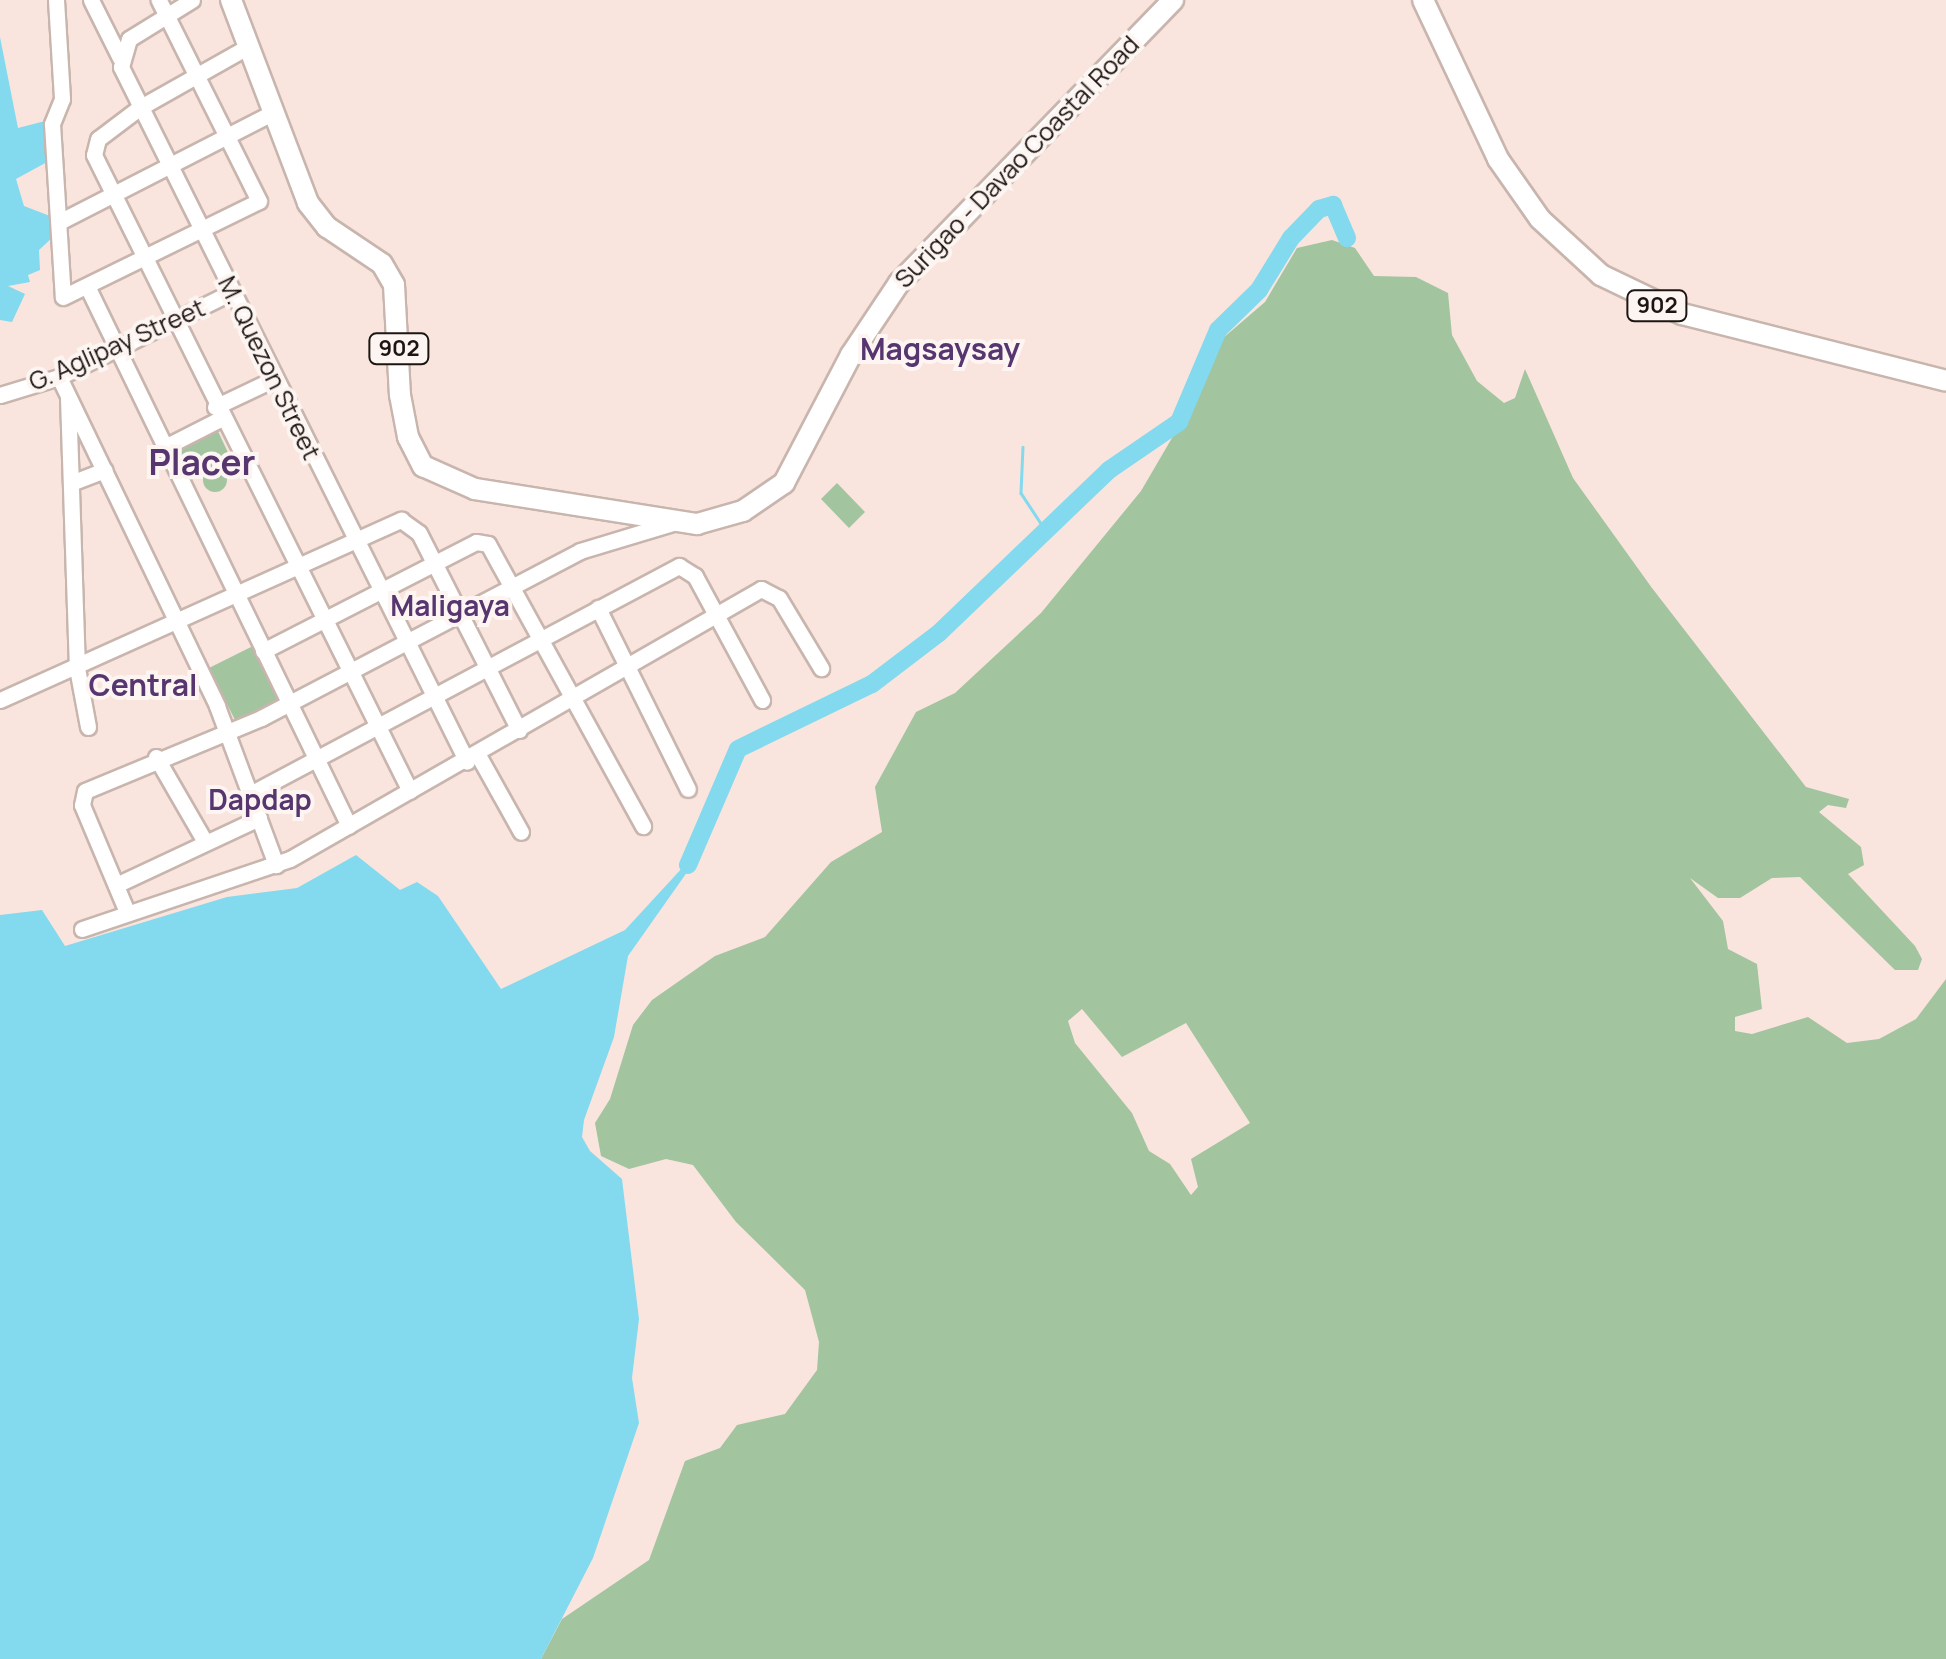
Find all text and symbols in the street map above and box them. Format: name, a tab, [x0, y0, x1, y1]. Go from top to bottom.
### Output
street label: Surigao - Davao Coastal Road	[889, 30, 1145, 294]
street label: M. Quezon Street	[212, 271, 326, 465]
road number: 902	[1624, 289, 1690, 323]
street label: G. Aglipay Street	[24, 293, 210, 397]
district label: Magsaysay	[860, 331, 1020, 367]
road number: 902	[366, 332, 432, 366]
district label: Placer	[149, 441, 255, 483]
district label: Maligaya	[390, 588, 510, 622]
district label: Central	[89, 667, 197, 703]
district label: Dapdap	[208, 782, 312, 816]

